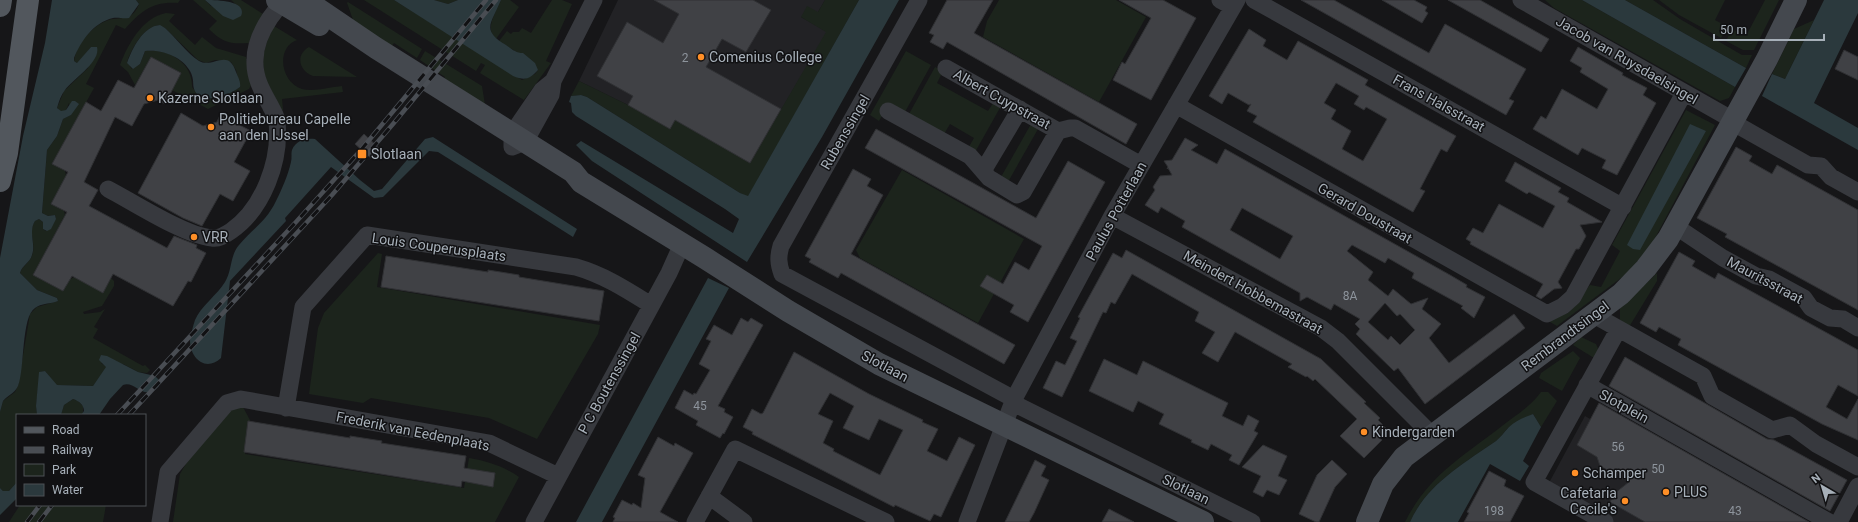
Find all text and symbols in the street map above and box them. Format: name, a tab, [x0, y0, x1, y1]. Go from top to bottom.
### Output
street label: Jacob van Ruysdaelsingel	[1553, 13, 1701, 107]
scale bar	[1714, 16, 1824, 42]
text: 50 m	[1720, 23, 1747, 37]
place label: Comenius College	[709, 49, 822, 65]
house number: 2	[682, 51, 689, 65]
marker: Comenius College	[696, 52, 706, 62]
street label: Albert Cuypstraat	[951, 66, 1054, 132]
street label: Frans Halsstraat	[1390, 71, 1488, 135]
place label: Kazerne Slotlaan	[158, 90, 263, 106]
street label: Rubenssingel	[817, 92, 873, 172]
marker: Kazerne Slotlaan	[145, 93, 155, 103]
place label: Politiebureau Capelle aan den IJssel	[219, 111, 351, 143]
marker: Politiebureau Capelle aan den IJssel	[206, 122, 216, 132]
place label: Slotlaan	[371, 146, 422, 162]
marker: Slotlaan	[356, 148, 368, 160]
street label: Paulus Potterlaan	[1082, 159, 1150, 263]
street label: Gerard Doustraat	[1315, 180, 1415, 247]
place label: VRR	[202, 229, 229, 245]
street label: Louis Couperusplaats	[371, 230, 507, 264]
marker: VRR	[189, 232, 199, 242]
street label: Meindert Hobbemastraat	[1181, 247, 1326, 337]
street label: Mauritsstraat	[1724, 253, 1806, 307]
house number: 8A	[1343, 289, 1357, 303]
street label: Rembrandtsingel	[1518, 298, 1612, 374]
street label: P C Boutenssingel	[575, 330, 643, 436]
street label: Slotlaan	[859, 347, 911, 385]
street label: Slotplein	[1596, 386, 1652, 426]
house number: 45	[693, 399, 707, 413]
street label: Frederik van Eedenplaats	[335, 408, 491, 454]
legend	[16, 414, 146, 506]
text: Road	[52, 423, 80, 437]
place label: Kindergarden	[1372, 424, 1455, 440]
marker: Kindergarden	[1359, 427, 1369, 437]
house number: 56	[1611, 440, 1625, 454]
text: Railway	[52, 443, 93, 457]
house number: 50	[1651, 462, 1665, 476]
text: Park	[52, 463, 77, 477]
place label: Schamper	[1583, 465, 1647, 481]
north arrow	[1802, 466, 1842, 506]
marker: Schamper	[1570, 468, 1580, 478]
street label: Slotlaan	[1160, 471, 1212, 507]
text: N	[1809, 471, 1823, 486]
text: Water	[52, 483, 83, 497]
place label: PLUS	[1674, 484, 1707, 500]
place label: Cafetaria Cecile's	[1560, 485, 1617, 517]
marker: PLUS	[1661, 487, 1671, 497]
marker: Cafetaria Cecile's	[1620, 496, 1630, 506]
house number: 198	[1484, 504, 1504, 518]
house number: 43	[1728, 504, 1742, 518]

